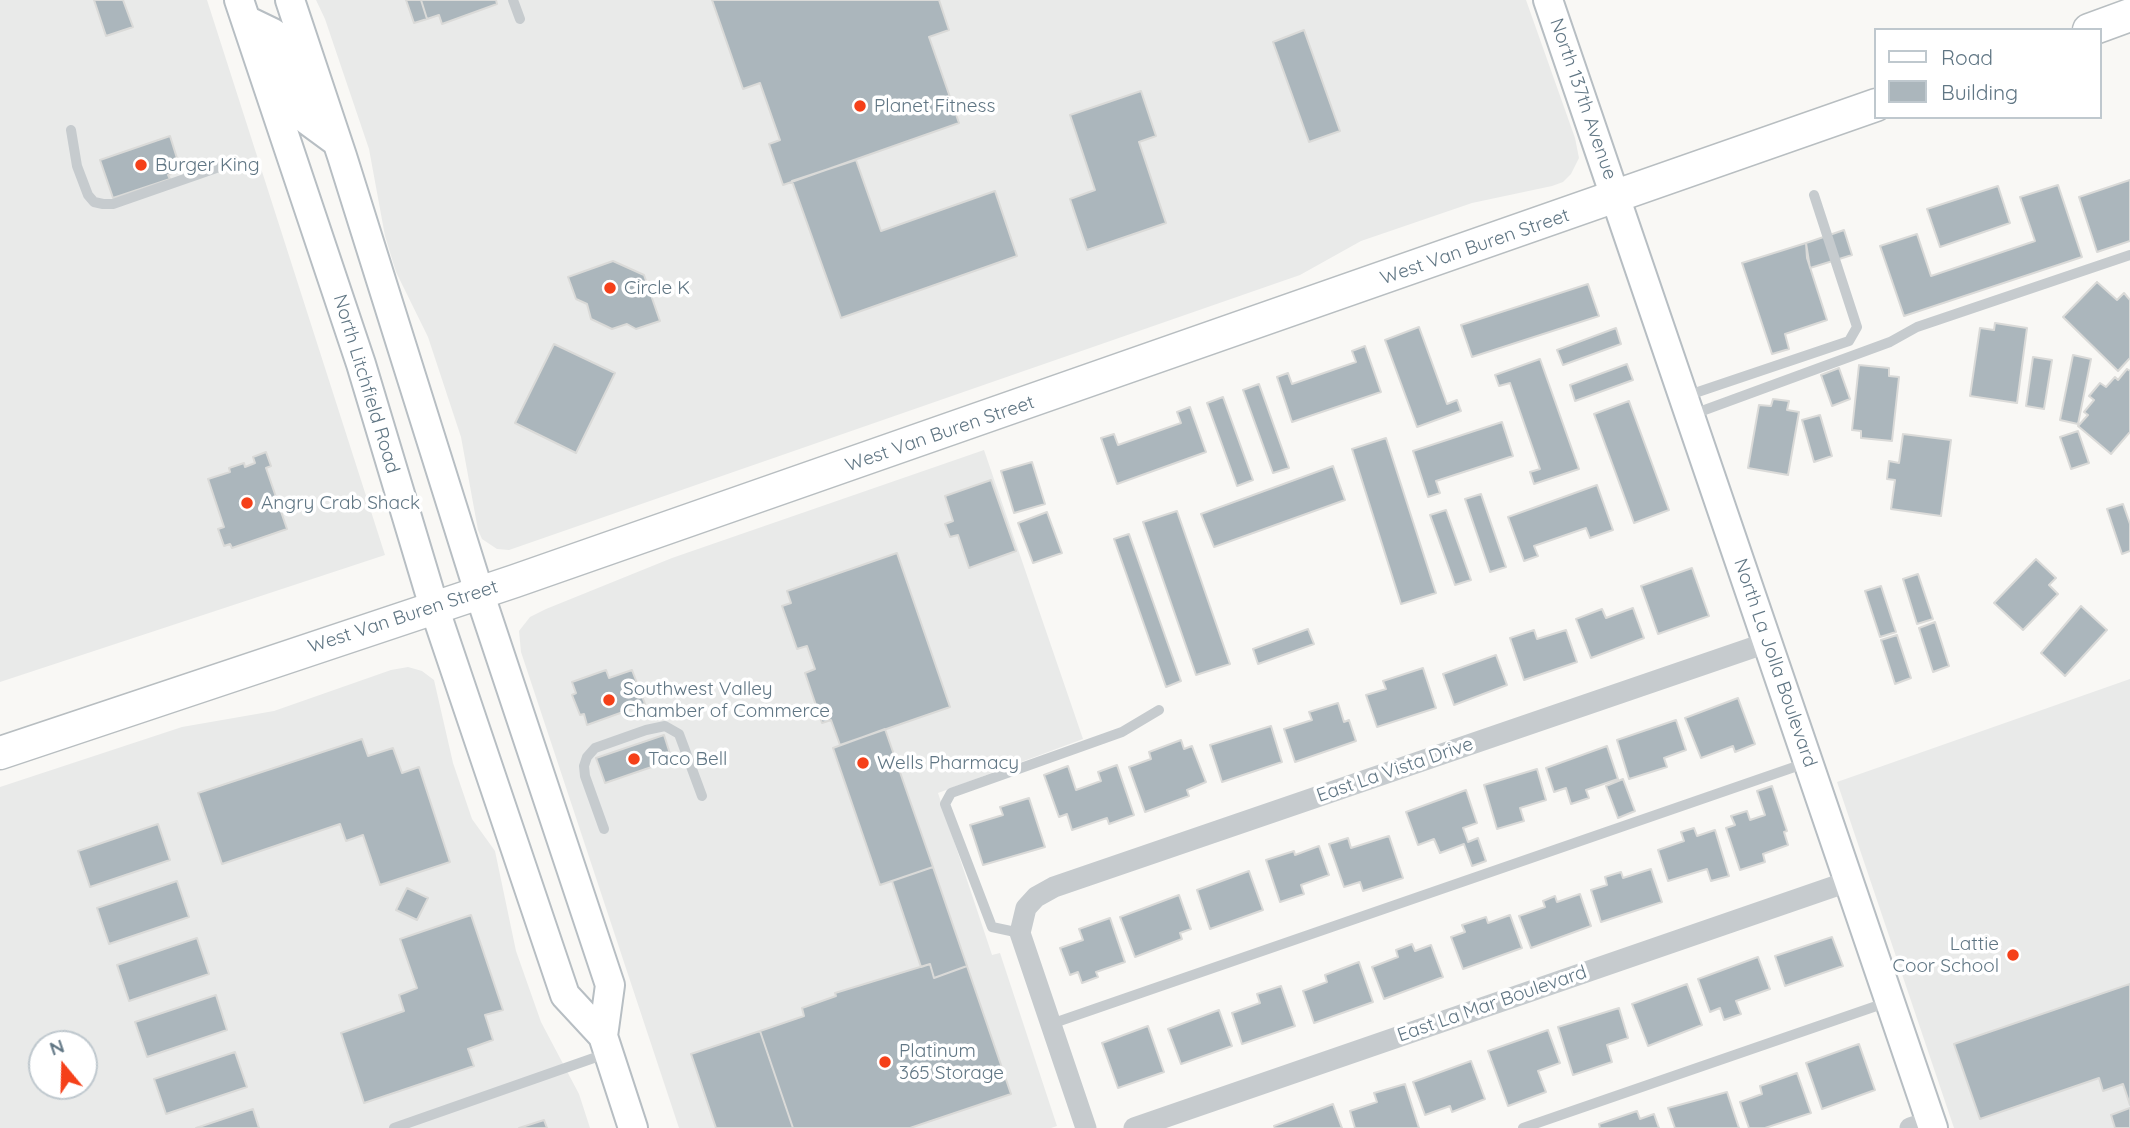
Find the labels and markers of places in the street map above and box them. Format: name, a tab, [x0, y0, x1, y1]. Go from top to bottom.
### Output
place label: Planet Fitness	[874, 95, 995, 117]
marker: Planet Fitness	[852, 98, 868, 114]
place label: Burger King	[155, 154, 260, 176]
marker: Burger King	[133, 157, 149, 173]
place label: Circle K	[624, 277, 690, 299]
marker: Circle K	[602, 280, 618, 296]
place label: Angry Crab Shack	[261, 492, 420, 514]
marker: Angry Crab Shack	[239, 495, 255, 511]
place label: Southwest Valley Chamber of Commerce	[623, 678, 830, 722]
marker: Southwest Valley Chamber of Commerce	[601, 692, 617, 708]
place label: Taco Bell	[648, 748, 727, 770]
marker: Taco Bell	[626, 751, 642, 767]
place label: Wells Pharmacy	[877, 752, 1019, 774]
marker: Wells Pharmacy	[855, 755, 871, 771]
place label: Lattie Coor School	[1893, 933, 1999, 977]
marker: Lattie Coor School	[2005, 947, 2021, 963]
place label: Platinum 365 Storage	[899, 1040, 1004, 1084]
marker: Platinum 365 Storage	[877, 1054, 893, 1070]

